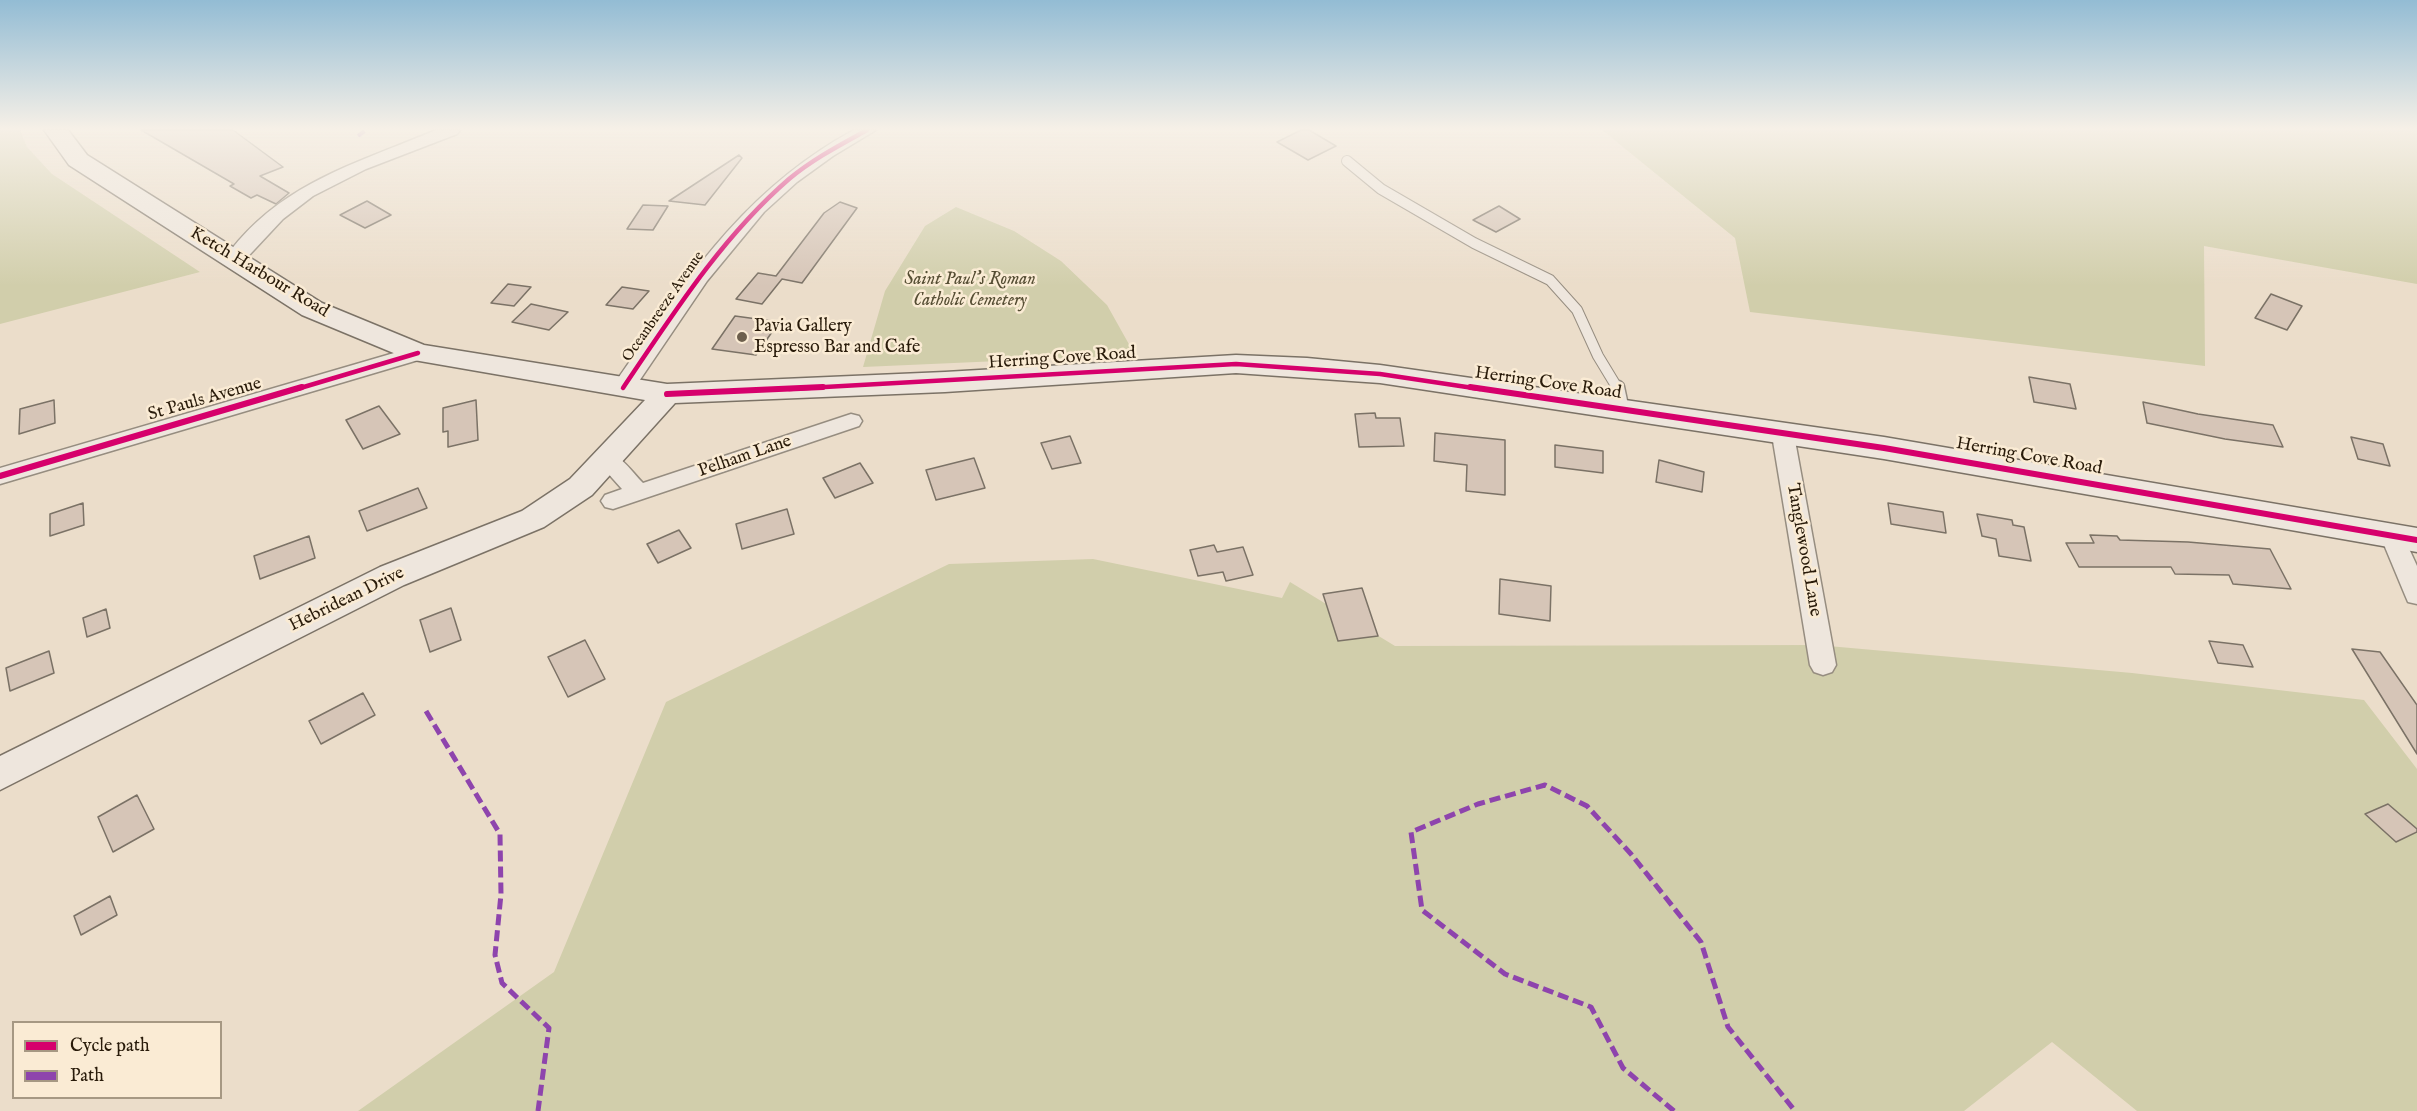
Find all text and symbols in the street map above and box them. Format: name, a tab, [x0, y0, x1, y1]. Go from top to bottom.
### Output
street label: Ketch Harbour Road	[186, 223, 332, 323]
street label: Oceanbreeze Avenue	[619, 248, 709, 366]
park label: Saint Paul's Roman Catholic Cemetery	[904, 269, 1036, 312]
place label: Pavia Gallery Espresso Bar and Cafe	[754, 316, 920, 358]
marker: Pavia Gallery Espresso Bar and Cafe	[735, 330, 749, 344]
street label: Herring Cove Road	[987, 343, 1137, 375]
street label: Herring Cove Road	[1473, 363, 1623, 405]
street label: St Pauls Avenue	[146, 374, 264, 426]
street label: Pelham Lane	[696, 431, 794, 483]
street label: Herring Cove Road	[1954, 434, 2104, 480]
street label: Tanglewood Lane	[1781, 482, 1825, 618]
street label: Hebridean Drive	[286, 563, 408, 637]
legend	[12, 1021, 222, 1099]
text: Cycle path	[70, 1035, 150, 1058]
text: Path	[70, 1065, 104, 1088]

